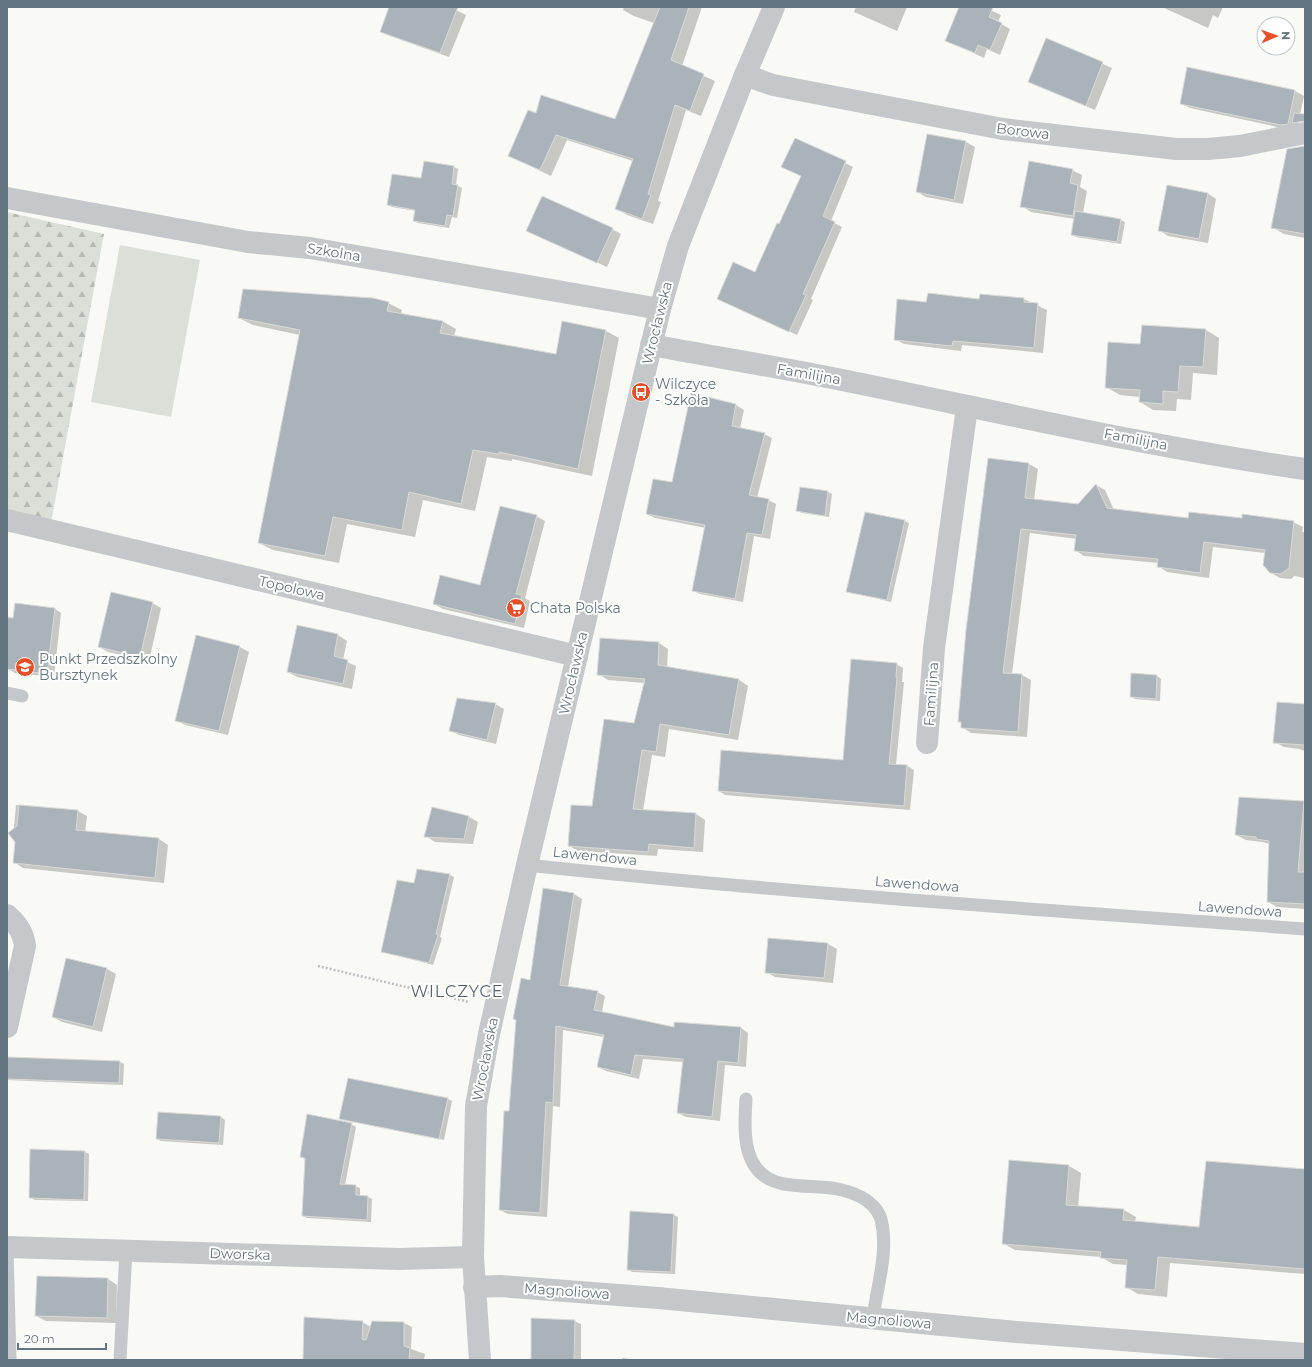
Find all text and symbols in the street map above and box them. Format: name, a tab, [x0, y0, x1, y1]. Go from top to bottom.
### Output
north arrow	[1256, 16, 1296, 56]
text: N	[1279, 31, 1293, 40]
street label: Borowa	[995, 119, 1051, 143]
street label: Szkolna	[306, 239, 362, 265]
street label: Wrocławska	[638, 280, 676, 366]
street label: Familijna	[776, 360, 842, 388]
place label: Wilczyce - Szkoła	[655, 375, 716, 409]
bus stop icon: Wilczyce - Szkoła	[630, 381, 652, 403]
street label: Familijna	[1103, 424, 1169, 454]
street label: Topolowa	[257, 572, 327, 604]
supermarket icon: Chata Polska	[505, 597, 527, 619]
place label: Chata Polska	[530, 599, 621, 617]
street label: Wrocławska	[555, 630, 591, 716]
place label: Punkt Przedszkolny Bursztynek	[39, 650, 178, 684]
school or university icon: Punkt Przedszkolny Bursztynek	[14, 656, 36, 678]
street label: Familijna	[920, 661, 942, 727]
street label: Lawendowa	[552, 843, 638, 869]
street label: Lawendowa	[874, 872, 960, 896]
street label: Lawendowa	[1197, 897, 1283, 921]
district label: WILCZYCE	[410, 982, 504, 1001]
street label: Wrocławska	[468, 1016, 502, 1102]
street label: Dworska	[209, 1244, 271, 1264]
street label: Magnoliowa	[524, 1279, 610, 1303]
street label: Magnoliowa	[845, 1307, 933, 1333]
scale bar	[18, 1325, 106, 1351]
text: 20 m	[24, 1331, 55, 1346]

